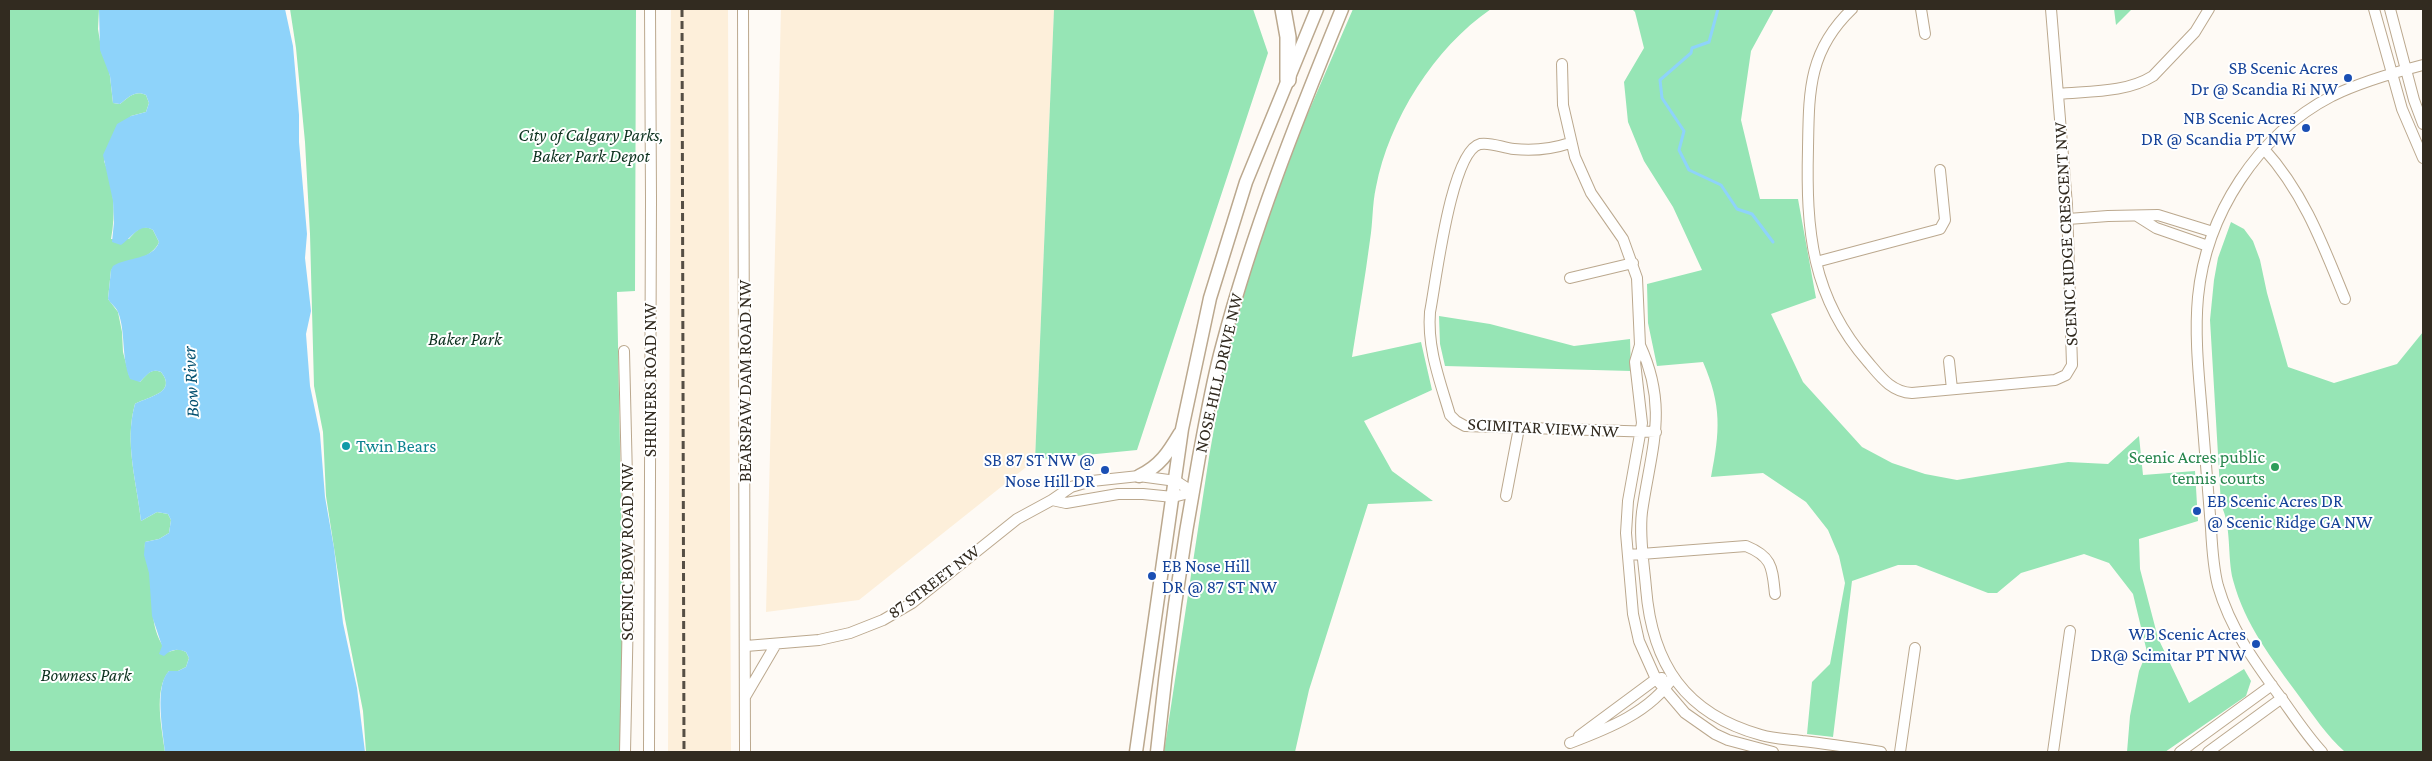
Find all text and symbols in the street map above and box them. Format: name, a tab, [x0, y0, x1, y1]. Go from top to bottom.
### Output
place label: SB Scenic Acres Dr @ Scandia Ri NW	[2191, 57, 2338, 100]
marker: SB Scenic Acres Dr @ Scandia Ri NW	[2342, 72, 2354, 84]
place label: NB Scenic Acres DR @ Scandia PT NW	[2141, 107, 2296, 150]
street label: SCENIC RIDGE CRESCENT NW	[2049, 121, 2083, 347]
marker: NB Scenic Acres DR @ Scandia PT NW	[2300, 122, 2312, 134]
park label: City of Calgary Parks, Baker Park Depot	[518, 124, 664, 166]
street label: BEARSPAW DAM ROAD NW	[734, 280, 756, 482]
street label: NOSE HILL DRIVE NW	[1190, 291, 1248, 455]
street label: SHRINERS ROAD NW	[639, 303, 661, 457]
park label: Baker Park	[428, 328, 502, 350]
water label: Bow River	[178, 346, 204, 418]
street label: SCIMITAR VIEW NW	[1467, 413, 1619, 443]
place label: Twin Bears	[356, 435, 436, 457]
marker: Twin Bears	[340, 440, 352, 452]
place label: Scenic Acres public tennis courts	[2129, 446, 2265, 488]
place label: SB 87 ST NW @ Nose Hill DR	[984, 449, 1095, 492]
marker: Scenic Acres public tennis courts	[2269, 461, 2281, 473]
street label: SCENIC BOW ROAD NW	[616, 463, 638, 641]
marker: SB 87 ST NW @ Nose Hill DR	[1099, 464, 1111, 476]
place label: EB Scenic Acres DR @ Scenic Ridge GA NW	[2207, 490, 2373, 532]
marker: EB Scenic Acres DR @ Scenic Ridge GA NW	[2191, 505, 2203, 517]
street label: 87 STREET NW	[884, 540, 984, 624]
place label: EB Nose Hill DR @ 87 ST NW	[1162, 555, 1277, 598]
marker: EB Nose Hill DR @ 87 ST NW	[1146, 570, 1158, 582]
place label: WB Scenic Acres DR@ Scimitar PT NW	[2091, 623, 2246, 666]
marker: WB Scenic Acres DR@ Scimitar PT NW	[2250, 638, 2262, 650]
park label: Bowness Park	[41, 664, 131, 686]

